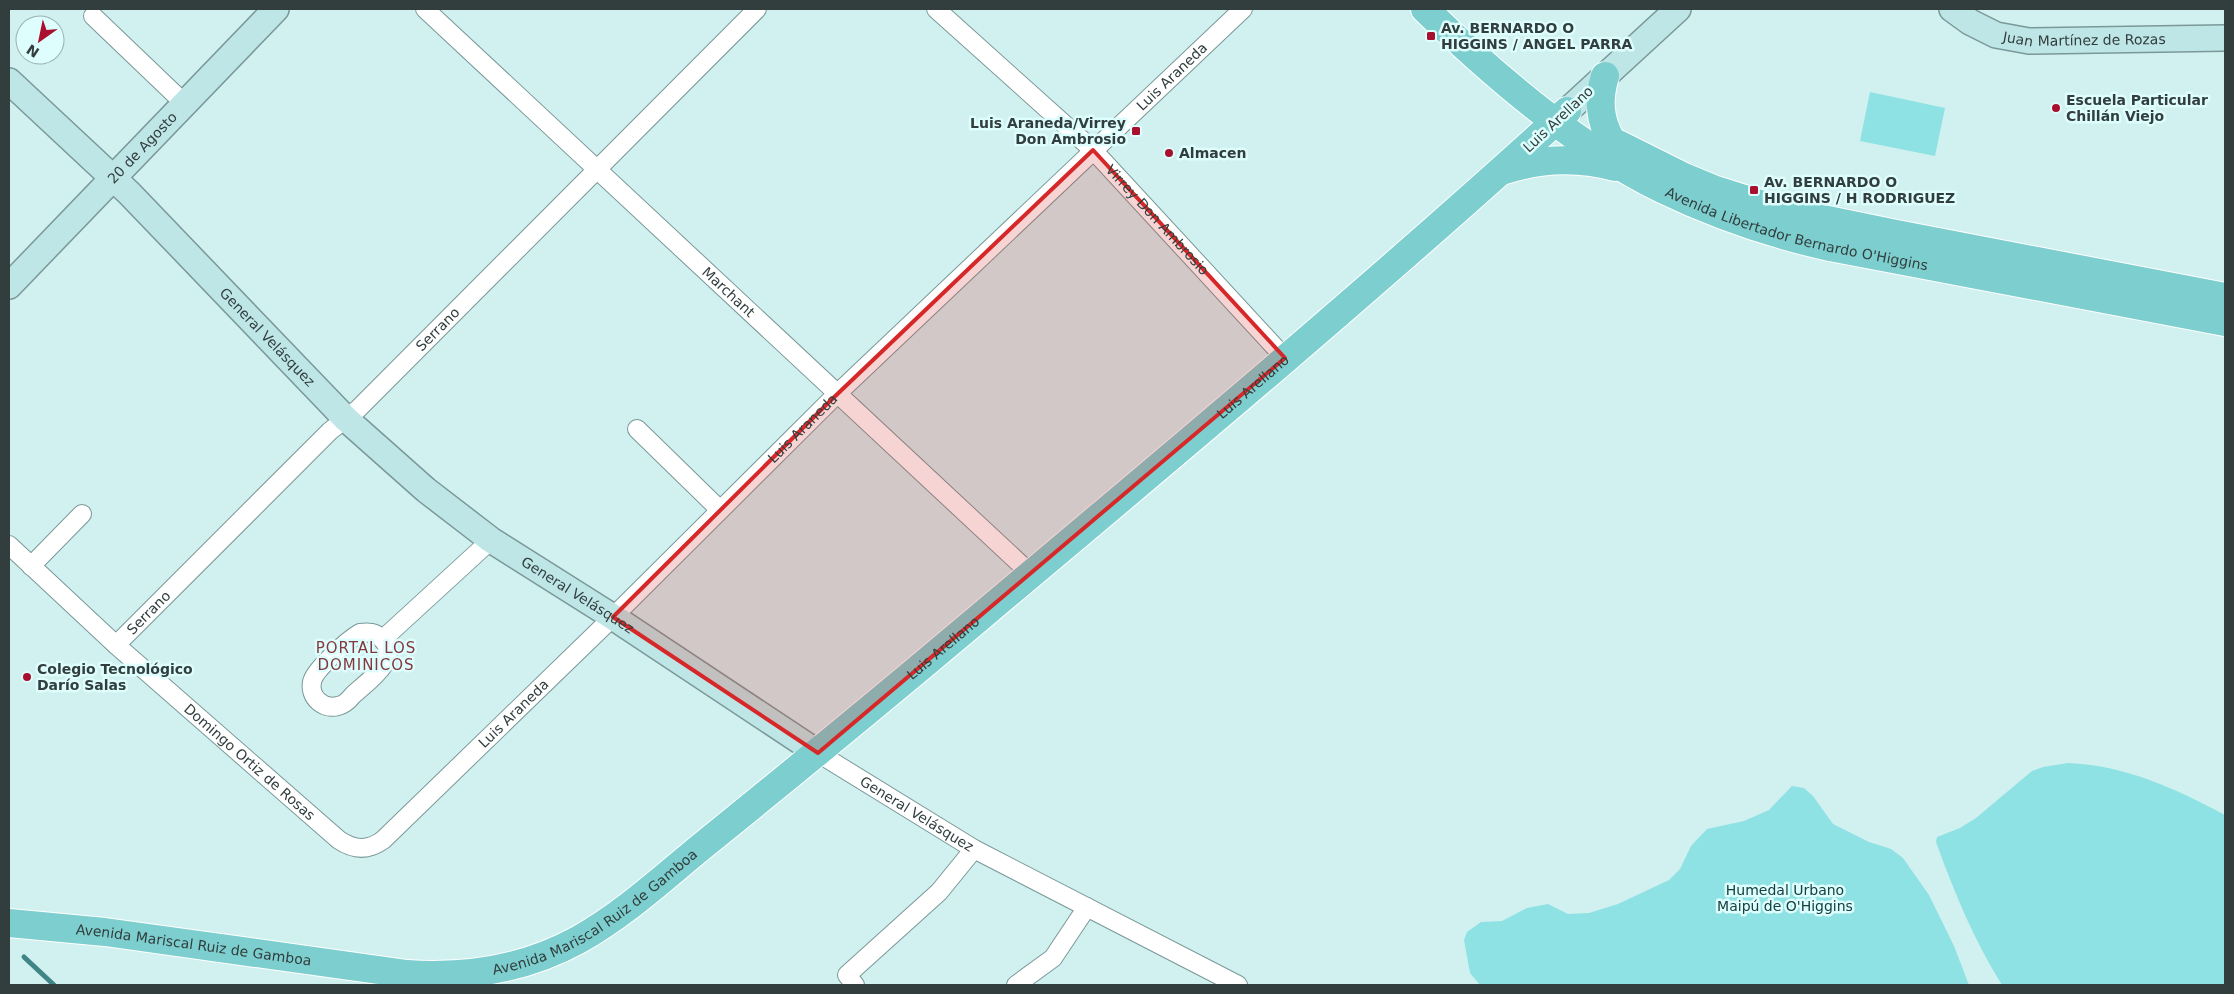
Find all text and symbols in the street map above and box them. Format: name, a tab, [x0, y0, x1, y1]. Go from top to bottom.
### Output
north arrow	[15, 15, 65, 65]
place label: Av. BERNARDO O HIGGINS / ANGEL PARRA	[1441, 20, 1633, 52]
street label: Juan Martínez de Rozas	[2001, 28, 2166, 50]
marker: Av. BERNARDO O HIGGINS / ANGEL PARRA	[1425, 30, 1437, 42]
street label: Luis Araneda	[1133, 39, 1210, 114]
text: N	[24, 41, 42, 61]
street label: Luis Arellano	[1520, 83, 1596, 155]
place label: Escuela Particular Chillán Viejo	[2066, 92, 2208, 124]
marker: Escuela Particular Chillán Viejo	[2050, 102, 2062, 114]
street label: 20 de Agosto	[104, 109, 180, 187]
place label: Luis Araneda/Virrey Don Ambrosio	[970, 115, 1126, 147]
marker: Luis Araneda/Virrey Don Ambrosio	[1130, 125, 1142, 137]
place label: Almacen	[1179, 145, 1246, 161]
marker: Almacen	[1163, 147, 1175, 159]
street label: Virrey Don Ambrosio	[1103, 161, 1212, 278]
place label: Av. BERNARDO O HIGGINS / H RODRIGUEZ	[1764, 174, 1955, 206]
street label: Avenida Libertador Bernardo O'Higgins	[1663, 184, 1929, 273]
marker: Av. BERNARDO O HIGGINS / H RODRIGUEZ	[1748, 184, 1760, 196]
street label: Marchant	[699, 264, 758, 321]
street label: General Velásquez	[217, 285, 318, 390]
street label: Serrano	[413, 304, 463, 354]
street label: Luis Arellano	[1214, 352, 1292, 422]
street label: Luis Araneda	[765, 390, 840, 466]
street label: General Velásquez	[518, 553, 637, 637]
street label: Serrano	[123, 587, 174, 638]
street label: Luis Arellano	[904, 613, 983, 683]
district label: PORTAL LOS DOMINICOS	[316, 639, 416, 674]
place label: Colegio Tecnológico Darío Salas	[37, 661, 193, 693]
marker: Colegio Tecnológico Darío Salas	[21, 671, 33, 683]
street label: Luis Araneda	[475, 676, 552, 751]
street label: Domingo Ortiz de Rosas	[181, 700, 318, 823]
street label: General Velásquez	[857, 773, 976, 855]
street label: Avenida Mariscal Ruiz de Gamboa	[491, 846, 700, 978]
park label: Humedal Urbano Maipú de O'Higgins	[1717, 882, 1853, 914]
street label: Avenida Mariscal Ruiz de Gamboa	[75, 921, 312, 969]

